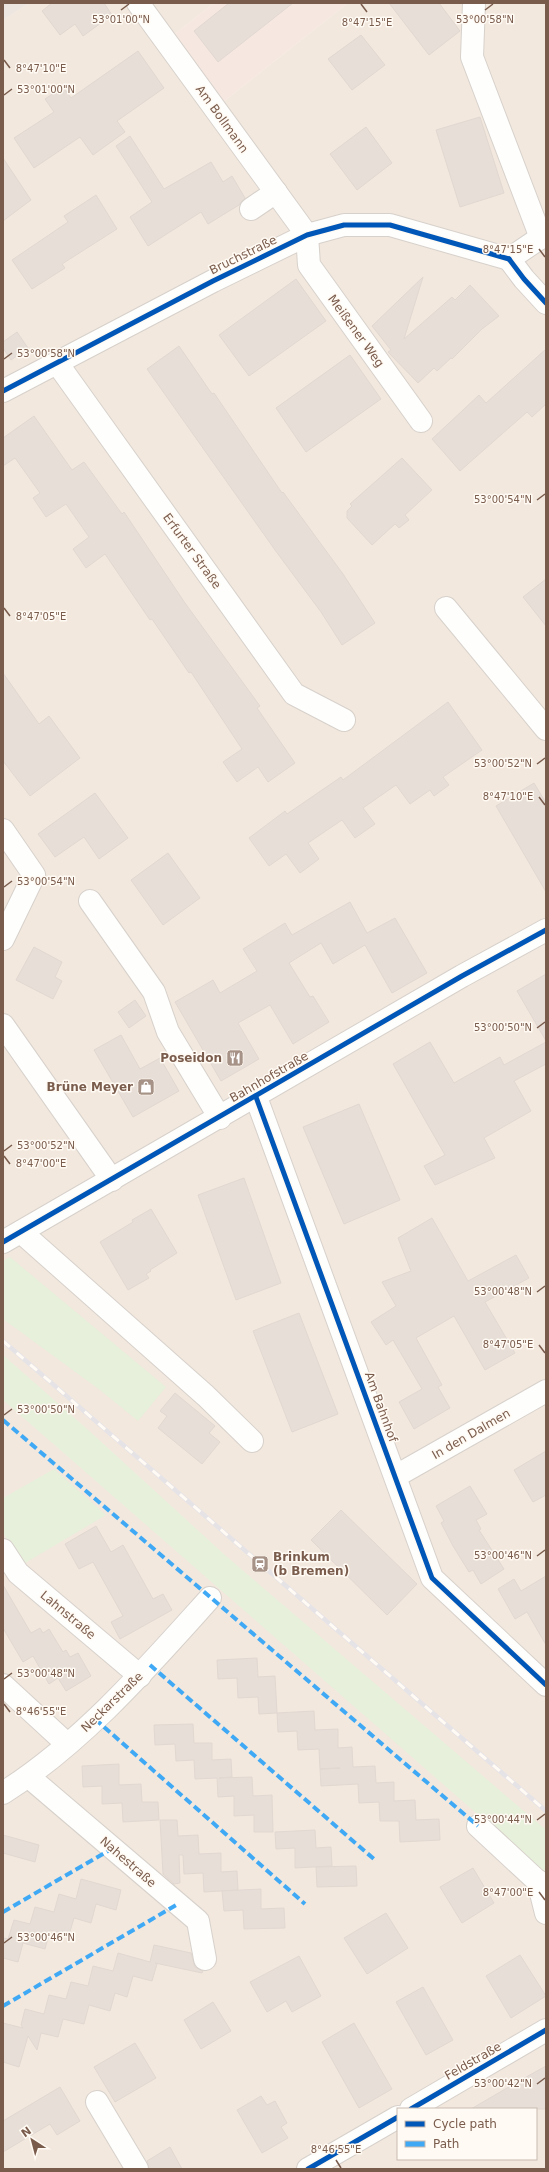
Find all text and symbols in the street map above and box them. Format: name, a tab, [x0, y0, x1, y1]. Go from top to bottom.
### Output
text: 53°01'00"N	[92, 14, 150, 25]
text: 53°00'58"N	[456, 14, 514, 25]
text: 8°47'15"E	[342, 17, 392, 28]
text: 8°47'10"E	[16, 63, 66, 74]
street label: Am Bollmann	[193, 82, 251, 156]
text: 53°01'00"N	[17, 84, 75, 95]
street label: Bruchstraße	[207, 233, 279, 277]
text: 8°47'15"E	[483, 244, 533, 255]
street label: Meißener Weg	[325, 292, 387, 370]
text: 53°00'58"N	[17, 348, 75, 359]
text: 53°00'54"N	[474, 494, 532, 505]
street label: Erfurter Straße	[160, 511, 224, 591]
text: 8°47'05"E	[16, 611, 66, 622]
text: 53°00'52"N	[474, 758, 532, 769]
text: 8°47'10"E	[483, 791, 533, 802]
text: 53°00'54"N	[17, 876, 75, 887]
text: 53°00'50"N	[474, 1022, 532, 1033]
restaurant icon: Poseidon	[225, 1048, 245, 1068]
street label: Bahnhofstraße	[227, 1049, 311, 1105]
place label: Poseidon	[160, 1051, 222, 1065]
shop icon: Brüne Meyer	[136, 1077, 156, 1097]
place label: Brüne Meyer	[47, 1080, 133, 1094]
text: 53°00'52"N	[17, 1140, 75, 1151]
text: 8°47'00"E	[16, 1158, 66, 1169]
text: 53°00'48"N	[474, 1286, 532, 1297]
text: 8°47'05"E	[483, 1339, 533, 1350]
street label: Am Bahnhof	[362, 1370, 400, 1445]
text: 53°00'50"N	[17, 1404, 75, 1415]
street label: In den Dalmen	[429, 1406, 513, 1462]
place label: Brinkum (b Bremen)	[273, 1550, 349, 1578]
text: 53°00'46"N	[474, 1550, 532, 1561]
station icon: Brinkum (b Bremen)	[250, 1554, 270, 1574]
street label: Lahnstraße	[38, 1588, 98, 1642]
text: 53°00'48"N	[17, 1668, 75, 1679]
street label: Neckarstraße	[78, 1669, 146, 1735]
text: 8°46'55"E	[16, 1706, 66, 1717]
text: 53°00'44"N	[474, 1814, 532, 1825]
street label: Nahestraße	[97, 1834, 159, 1890]
text: 8°47'00"E	[483, 1887, 533, 1898]
text: 53°00'46"N	[17, 1932, 75, 1943]
street label: Feldstraße	[442, 2039, 504, 2083]
text: 53°00'42"N	[474, 2078, 532, 2089]
legend	[397, 2108, 537, 2160]
text: Cycle path	[433, 2117, 497, 2131]
north arrow	[12, 2120, 52, 2160]
text: N	[19, 2124, 34, 2140]
text: Path	[433, 2137, 459, 2151]
text: 8°46'55"E	[311, 2144, 361, 2155]

